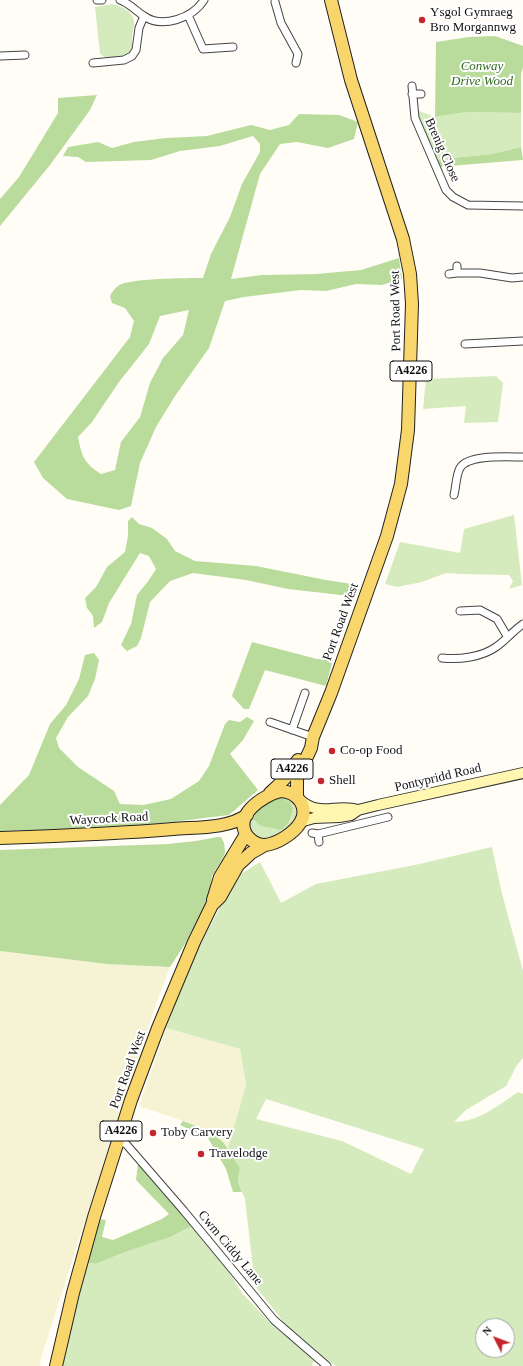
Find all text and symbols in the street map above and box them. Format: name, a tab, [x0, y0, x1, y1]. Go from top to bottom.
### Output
place label: Ysgol Gymraeg Bro Morgannwg	[430, 5, 516, 36]
marker: Ysgol Gymraeg Bro Morgannwg	[417, 15, 427, 25]
park label: Conway Drive Wood	[451, 59, 513, 90]
street label: Brenig Close	[421, 116, 463, 184]
street label: Port Road West	[387, 270, 405, 352]
road number: A4226	[390, 361, 432, 381]
street label: Port Road West	[320, 581, 362, 663]
place label: Co-op Food	[340, 743, 402, 759]
marker: Co-op Food	[327, 746, 337, 756]
road number: A4226	[271, 759, 313, 779]
street label: Pontypridd Road	[393, 760, 483, 796]
place label: Shell	[329, 773, 356, 789]
marker: Shell	[316, 776, 326, 786]
street label: Waycock Road	[69, 809, 149, 829]
street label: Port Road West	[107, 1029, 149, 1111]
road number: A4226	[100, 1121, 142, 1141]
place label: Toby Carvery	[161, 1125, 233, 1141]
marker: Toby Carvery	[148, 1128, 158, 1138]
place label: Travelodge	[209, 1146, 268, 1162]
marker: Travelodge	[196, 1149, 206, 1159]
street label: Cwm Ciddy Lane	[194, 1208, 266, 1288]
north arrow	[475, 1318, 515, 1358]
text: N	[480, 1324, 494, 1338]

